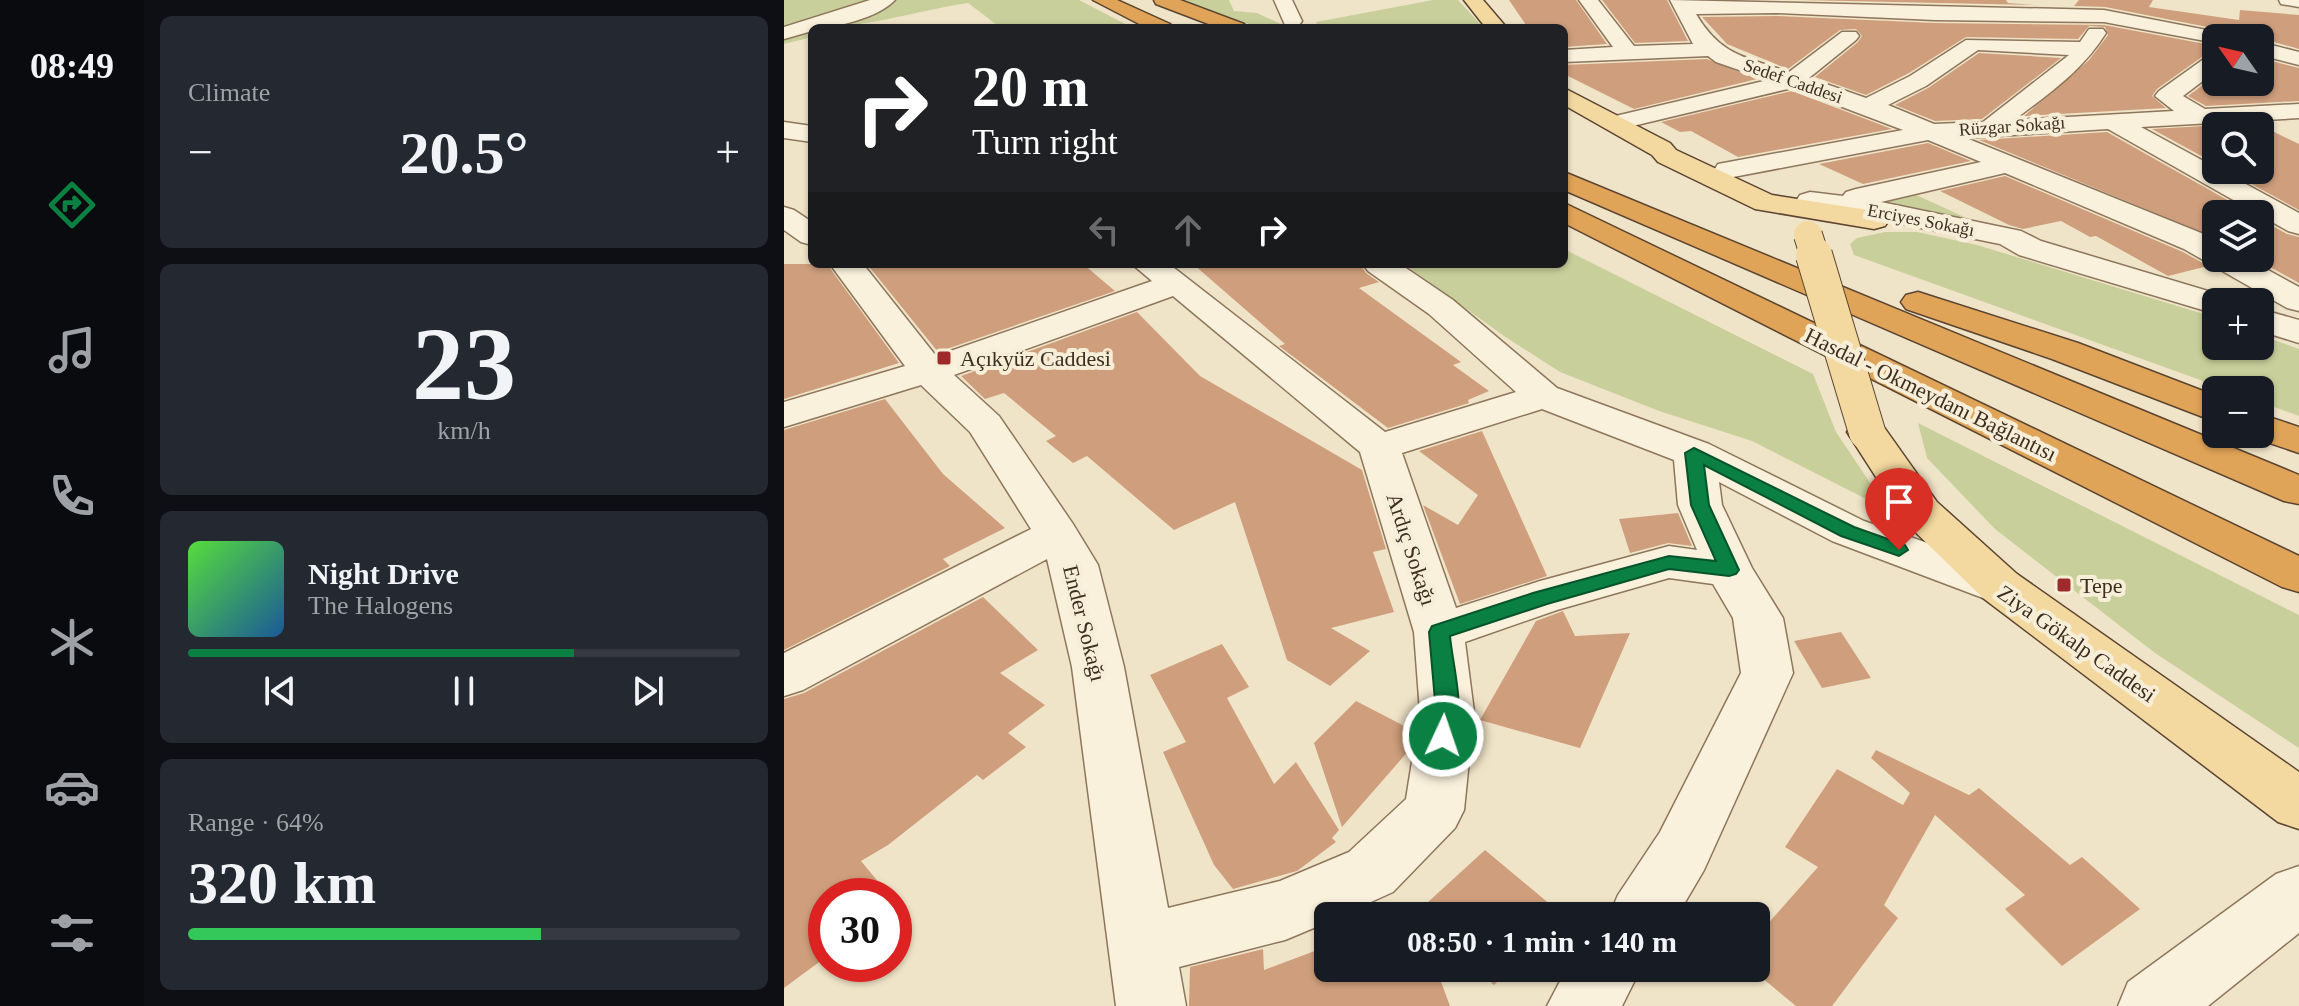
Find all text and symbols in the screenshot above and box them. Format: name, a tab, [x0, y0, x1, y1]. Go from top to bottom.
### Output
north arrow	[2202, 24, 2274, 96]
map controls	[2202, 24, 2274, 448]
text: 08:49	[30, 46, 114, 86]
street label: Sedef Caddesi	[1741, 55, 1845, 107]
icon: right	[840, 56, 944, 160]
text: 20 m	[972, 56, 1089, 118]
text: Climate	[188, 78, 270, 107]
street label: Rüzgar Sokağı	[1958, 112, 2066, 140]
button: search	[2202, 112, 2274, 184]
text: 20.5°	[400, 120, 529, 186]
text: Turn right	[972, 122, 1118, 162]
text: −	[188, 128, 213, 177]
text: +	[715, 128, 740, 177]
icon: directions	[44, 177, 100, 233]
street label: Erciyes Sokağı	[1866, 200, 1976, 240]
button: layers	[2202, 200, 2274, 272]
icon: left	[1082, 208, 1126, 252]
icon: ahead	[1166, 208, 1210, 252]
icon: right	[1250, 208, 1294, 252]
button: +	[2202, 288, 2274, 360]
text: 23	[412, 306, 516, 421]
icon: music	[44, 322, 100, 378]
street label: Hasdal - Okmeydanı Bağlantısı	[1801, 323, 2061, 466]
place label: Açıkyüz Caddesi	[960, 346, 1111, 371]
marker: Açıkyüz Caddesi	[935, 349, 953, 367]
button: −	[2202, 376, 2274, 448]
text: km/h	[437, 416, 491, 445]
icon: phone	[44, 468, 100, 524]
pin	[1865, 468, 1933, 550]
icon: arrive	[1877, 480, 1921, 524]
street label: Ardıç Sokağı	[1382, 490, 1441, 609]
text: Night Drive	[308, 557, 459, 590]
street label: Ender Sokağı	[1058, 562, 1111, 684]
place label: Tepe	[2080, 573, 2122, 598]
marker: Tepe	[2055, 576, 2073, 594]
street label: Ziya Gökalp Caddesi	[1993, 580, 2160, 707]
text: The Halogens	[308, 591, 453, 620]
icon: climate	[44, 614, 100, 670]
icon: previous	[258, 669, 302, 713]
icon: pause	[442, 669, 486, 713]
icon: next	[626, 669, 670, 713]
position arrow	[1401, 694, 1485, 778]
icon: car	[44, 759, 100, 815]
text: Range · 64%	[188, 808, 324, 837]
text: 320 km	[188, 850, 376, 916]
speed limit sign: 30	[808, 878, 912, 982]
icon: filters	[44, 905, 100, 961]
text: 08:50 · 1 min · 140 m	[1407, 925, 1677, 958]

